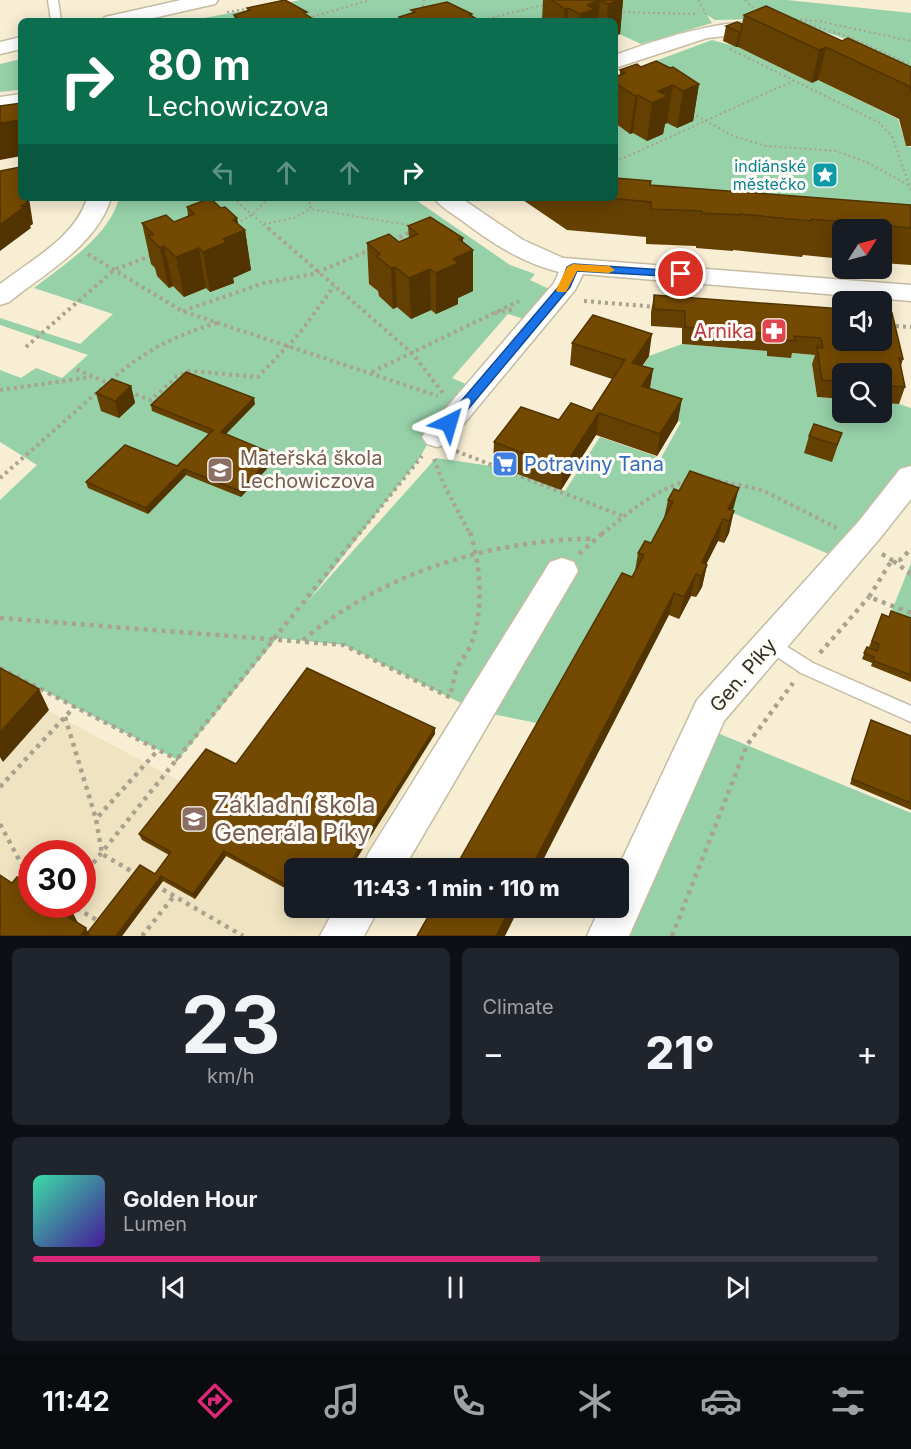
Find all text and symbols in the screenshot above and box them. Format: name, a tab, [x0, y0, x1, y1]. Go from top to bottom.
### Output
text: 80 m	[147, 39, 251, 90]
icon: right	[48, 42, 126, 120]
text: Lechowiczova	[147, 90, 329, 123]
icon: left	[207, 156, 240, 189]
icon: ahead	[270, 156, 303, 189]
icon: ahead	[333, 156, 366, 189]
icon: right	[396, 156, 429, 189]
place label: indiánské městečko	[733, 156, 806, 194]
place icon: indiánské městečko	[810, 160, 840, 190]
north arrow	[832, 219, 892, 279]
map controls	[832, 219, 892, 423]
pin	[655, 248, 706, 299]
icon: arrive	[664, 257, 697, 290]
button: sound	[832, 291, 892, 351]
pharmacy icon: Arnika	[759, 316, 789, 346]
place label: Arnika	[693, 319, 754, 343]
button: search	[832, 363, 892, 423]
position arrow	[417, 391, 481, 455]
place label: Mateřská škola Lechowiczova	[240, 446, 382, 493]
supermarket icon: Potraviny Tana	[490, 449, 520, 479]
place label: Potraviny Tana	[524, 452, 664, 476]
school or university icon: Mateřská škola Lechowiczova	[205, 455, 235, 485]
street label: Gen. Píky	[705, 633, 781, 717]
place label: Základní škola Generála Píky	[214, 790, 375, 847]
school or university icon: Základní škola Generála Píky	[179, 804, 209, 834]
speed limit sign: 30	[18, 840, 96, 918]
text: 11:43 · 1 min · 110 m	[353, 875, 560, 901]
text: 23	[181, 977, 280, 1072]
text: Climate	[483, 995, 554, 1019]
text: 21°	[646, 1025, 715, 1080]
text: −	[483, 1033, 504, 1073]
text: +	[856, 1033, 878, 1073]
text: km/h	[207, 1064, 255, 1088]
text: Golden Hour	[123, 1186, 257, 1212]
text: Lumen	[123, 1212, 187, 1236]
icon: previous	[157, 1271, 190, 1304]
icon: pause	[439, 1271, 472, 1304]
icon: next	[721, 1271, 754, 1304]
icon: directions	[194, 1380, 236, 1422]
icon: music	[321, 1380, 363, 1422]
icon: phone	[447, 1380, 489, 1422]
icon: climate	[574, 1380, 616, 1422]
icon: car	[700, 1380, 742, 1422]
icon: filters	[827, 1380, 869, 1422]
text: 11:42	[42, 1385, 110, 1418]

